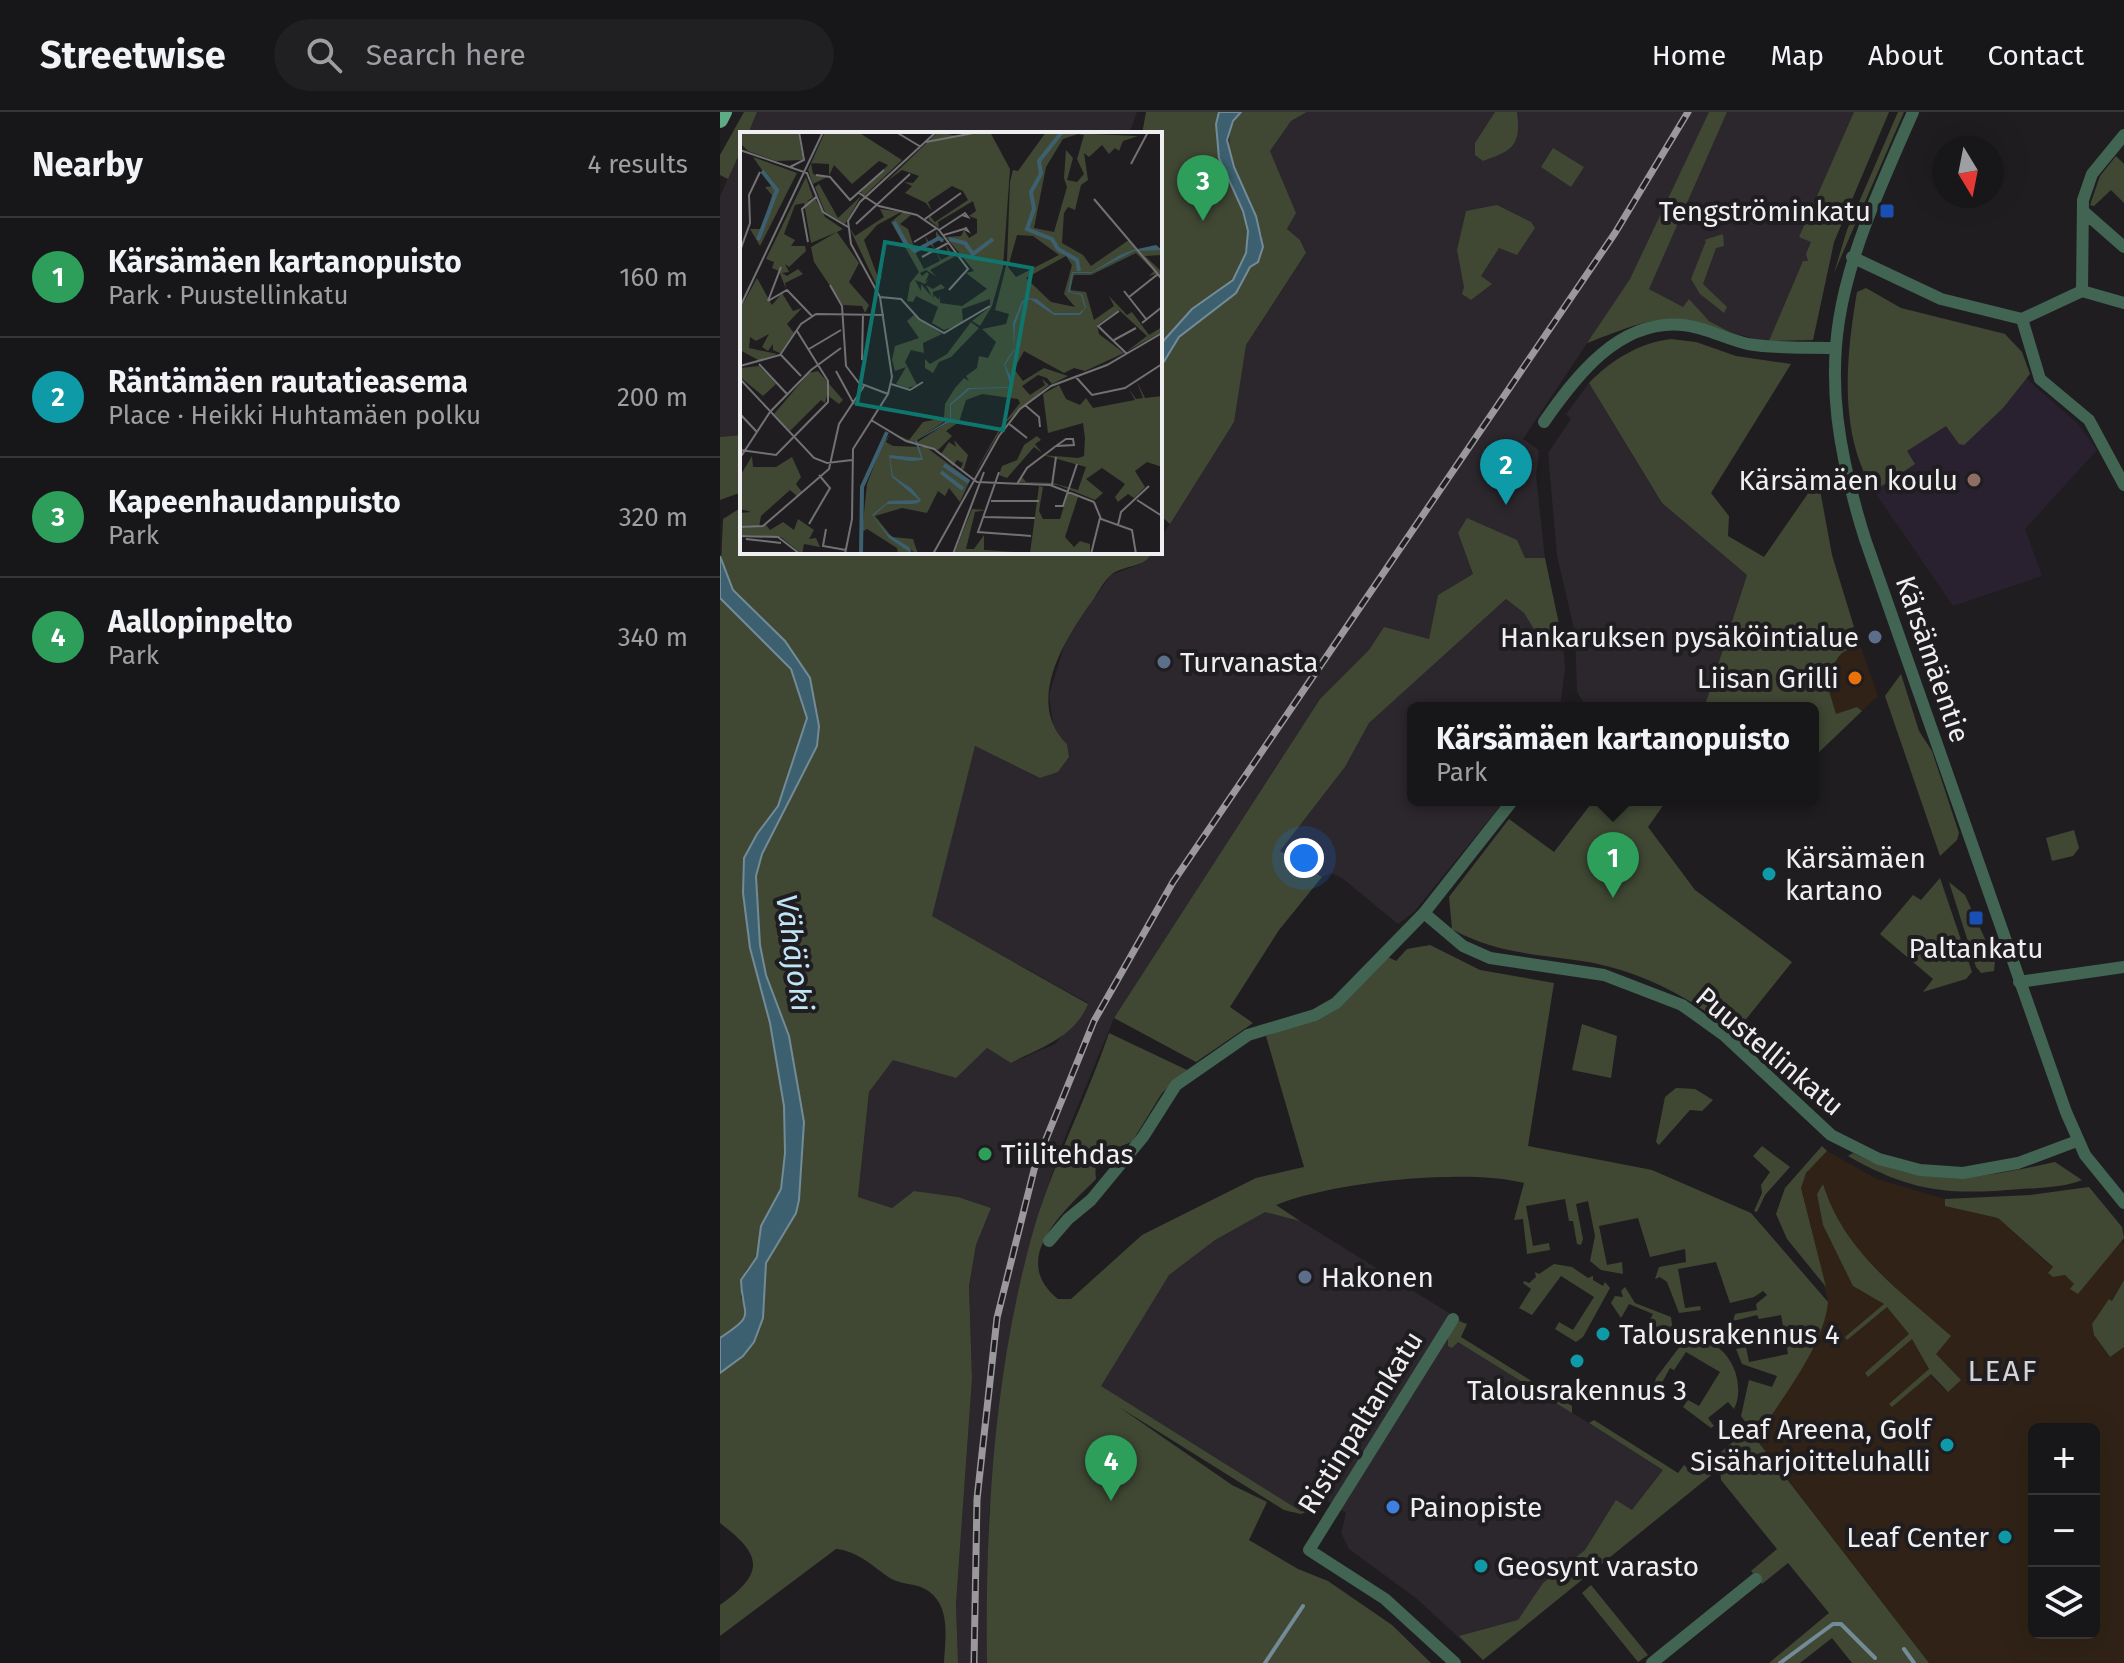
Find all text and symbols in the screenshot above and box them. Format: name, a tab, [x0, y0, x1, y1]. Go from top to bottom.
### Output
search box	[274, 19, 834, 91]
text: Streetwise	[40, 32, 226, 78]
icon: search	[302, 33, 346, 77]
text: Search here	[366, 37, 526, 73]
text: Home	[1652, 39, 1726, 72]
text: Map	[1770, 39, 1824, 72]
text: About	[1868, 39, 1943, 72]
text: Contact	[1987, 39, 2084, 72]
inset map	[740, 132, 1162, 554]
north arrow	[1932, 136, 2004, 208]
text: Nearby	[32, 144, 143, 185]
text: 4 results	[587, 149, 688, 180]
pin: 3	[1177, 155, 1229, 221]
place label: Tengströminkatu	[1659, 195, 1871, 228]
marker: Tengströminkatu	[1878, 202, 1896, 220]
text: Kärsämäen kartanopuisto	[108, 244, 462, 280]
text: 1	[52, 262, 64, 293]
text: 160 m	[619, 262, 688, 293]
text: Park · Puustellinkatu	[108, 280, 349, 311]
text: Räntämäen rautatieasema	[108, 364, 468, 400]
text: 2	[51, 382, 65, 413]
text: 200 m	[617, 382, 688, 413]
text: Place · Heikki Huhtamäen polku	[108, 400, 481, 431]
pin: 2	[1480, 439, 1532, 505]
place label: Kärsämäen koulu	[1739, 464, 1958, 497]
marker: Kärsämäen koulu	[1965, 471, 1983, 489]
text: Kapeenhaudanpuisto	[108, 484, 401, 520]
text: 3	[51, 502, 65, 533]
text: 320 m	[619, 502, 688, 533]
text: Park	[108, 520, 159, 551]
street label: Kärsämäentie	[1889, 571, 1976, 747]
text: Aallopinpelto	[108, 604, 293, 640]
place label: Hankaruksen pysäköintialue	[1500, 621, 1859, 654]
text: 4	[51, 622, 65, 653]
text: 340 m	[618, 622, 688, 653]
marker: Hankaruksen pysäköintialue	[1866, 628, 1884, 646]
text: Park	[108, 640, 159, 671]
place label: Turvanasta	[1180, 646, 1319, 679]
marker: Turvanasta	[1155, 653, 1173, 671]
place label: Liisan Grilli	[1697, 662, 1839, 695]
marker: Liisan Grilli	[1846, 669, 1864, 687]
popup	[1407, 702, 1819, 806]
text: Kärsämäen kartanopuisto	[1436, 721, 1790, 757]
text: Park	[1436, 757, 1487, 788]
pin: 1	[1587, 832, 1639, 898]
your location	[1284, 838, 1324, 878]
place label: Kärsämäen kartano	[1785, 842, 1926, 907]
marker: Kärsämäen kartano	[1760, 865, 1778, 883]
water label: Vähäjoki	[768, 892, 820, 1014]
marker: Paltankatu	[1967, 909, 1985, 927]
place label: Paltankatu	[1909, 932, 2044, 965]
street label: Puustellinkatu	[1689, 980, 1850, 1123]
place label: Tiilitehdas	[1001, 1138, 1134, 1171]
marker: Tiilitehdas	[976, 1145, 994, 1163]
place label: Hakonen	[1321, 1261, 1434, 1294]
marker: Hakonen	[1296, 1268, 1314, 1286]
place label: Talousrakennus 4	[1619, 1318, 1840, 1351]
street label: Ristinpaltankatu	[1291, 1325, 1430, 1520]
marker: Talousrakennus 4	[1594, 1325, 1612, 1343]
marker: Talousrakennus 3	[1568, 1352, 1586, 1370]
district label: LEAF	[1968, 1353, 2038, 1389]
place label: Talousrakennus 3	[1467, 1374, 1687, 1407]
place label: Leaf Areena, Golf Sisäharjoitteluhalli	[1690, 1413, 1934, 1478]
map controls	[2028, 1423, 2100, 1639]
button: +	[2028, 1423, 2100, 1495]
pin: 4	[1085, 1435, 1137, 1501]
marker: Leaf Areena, Golf Sisäharjoitteluhalli	[1938, 1436, 1956, 1454]
place label: Painopiste	[1409, 1491, 1542, 1524]
button: −	[2028, 1495, 2100, 1567]
marker: Painopiste	[1384, 1498, 1402, 1516]
place label: Leaf Center	[1846, 1521, 1989, 1554]
marker: Leaf Center	[1996, 1528, 2014, 1546]
place label: Geosynt varasto	[1497, 1550, 1699, 1583]
marker: Geosynt varasto	[1472, 1557, 1490, 1575]
button: layers	[2028, 1567, 2100, 1639]

